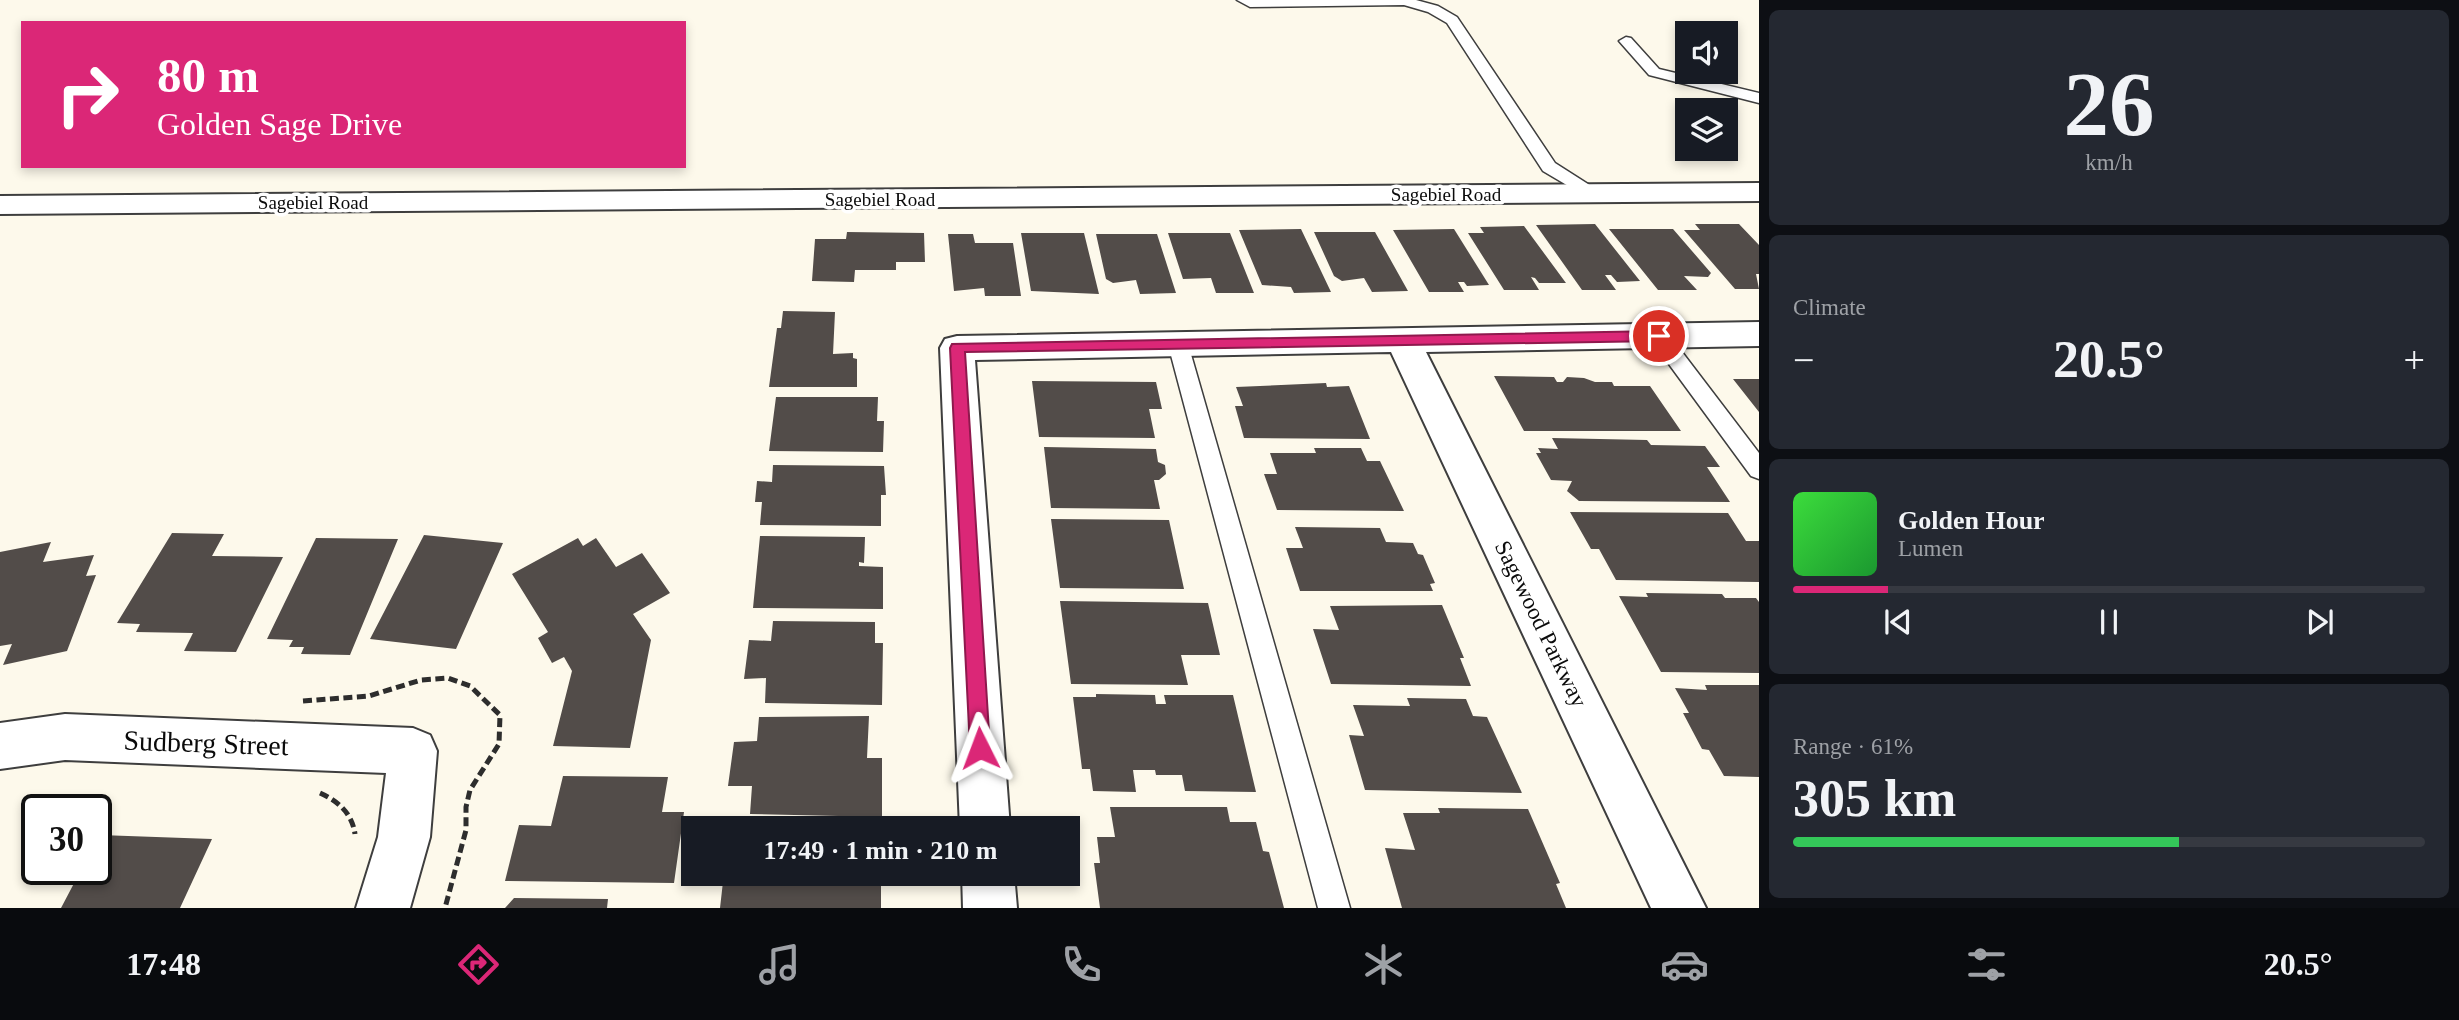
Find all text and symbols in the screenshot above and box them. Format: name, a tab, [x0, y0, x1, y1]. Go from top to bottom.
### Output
map controls	[1675, 21, 1738, 161]
button: sound	[1675, 21, 1738, 84]
text: 80 m	[157, 48, 259, 103]
icon: right	[42, 49, 133, 140]
text: 26	[2064, 54, 2155, 155]
button: layers	[1675, 98, 1738, 161]
text: Golden Sage Drive	[157, 106, 402, 142]
text: km/h	[2085, 150, 2133, 175]
street label: Sagebiel Road	[1391, 184, 1502, 205]
street label: Sagebiel Road	[825, 189, 936, 210]
street label: Sagebiel Road	[258, 192, 369, 213]
text: Climate	[1793, 295, 1866, 320]
pin	[1629, 306, 1689, 366]
icon: arrive	[1640, 317, 1678, 355]
text: 20.5°	[2053, 331, 2165, 388]
text: −	[1793, 339, 1814, 381]
text: +	[2404, 339, 2425, 381]
text: Golden Hour	[1898, 506, 2045, 535]
text: Lumen	[1898, 536, 1963, 561]
street label: Sagewood Parkway	[1490, 537, 1592, 712]
icon: previous	[1879, 603, 1917, 641]
icon: pause	[2090, 603, 2128, 641]
icon: next	[2301, 603, 2339, 641]
position arrow	[943, 711, 1017, 785]
street label: Sudberg Street	[123, 725, 289, 761]
text: Range · 61%	[1793, 734, 1913, 759]
text: 305 km	[1793, 770, 1956, 827]
speed limit sign: 30	[21, 794, 112, 885]
text: 17:49 · 1 min · 210 m	[764, 836, 998, 865]
icon: directions	[454, 940, 503, 989]
icon: music	[755, 940, 804, 989]
icon: phone	[1057, 940, 1106, 989]
icon: climate	[1359, 940, 1408, 989]
icon: car	[1660, 940, 1709, 989]
icon: filters	[1962, 940, 2011, 989]
text: 17:48	[126, 946, 201, 982]
text: 20.5°	[2264, 946, 2333, 982]

